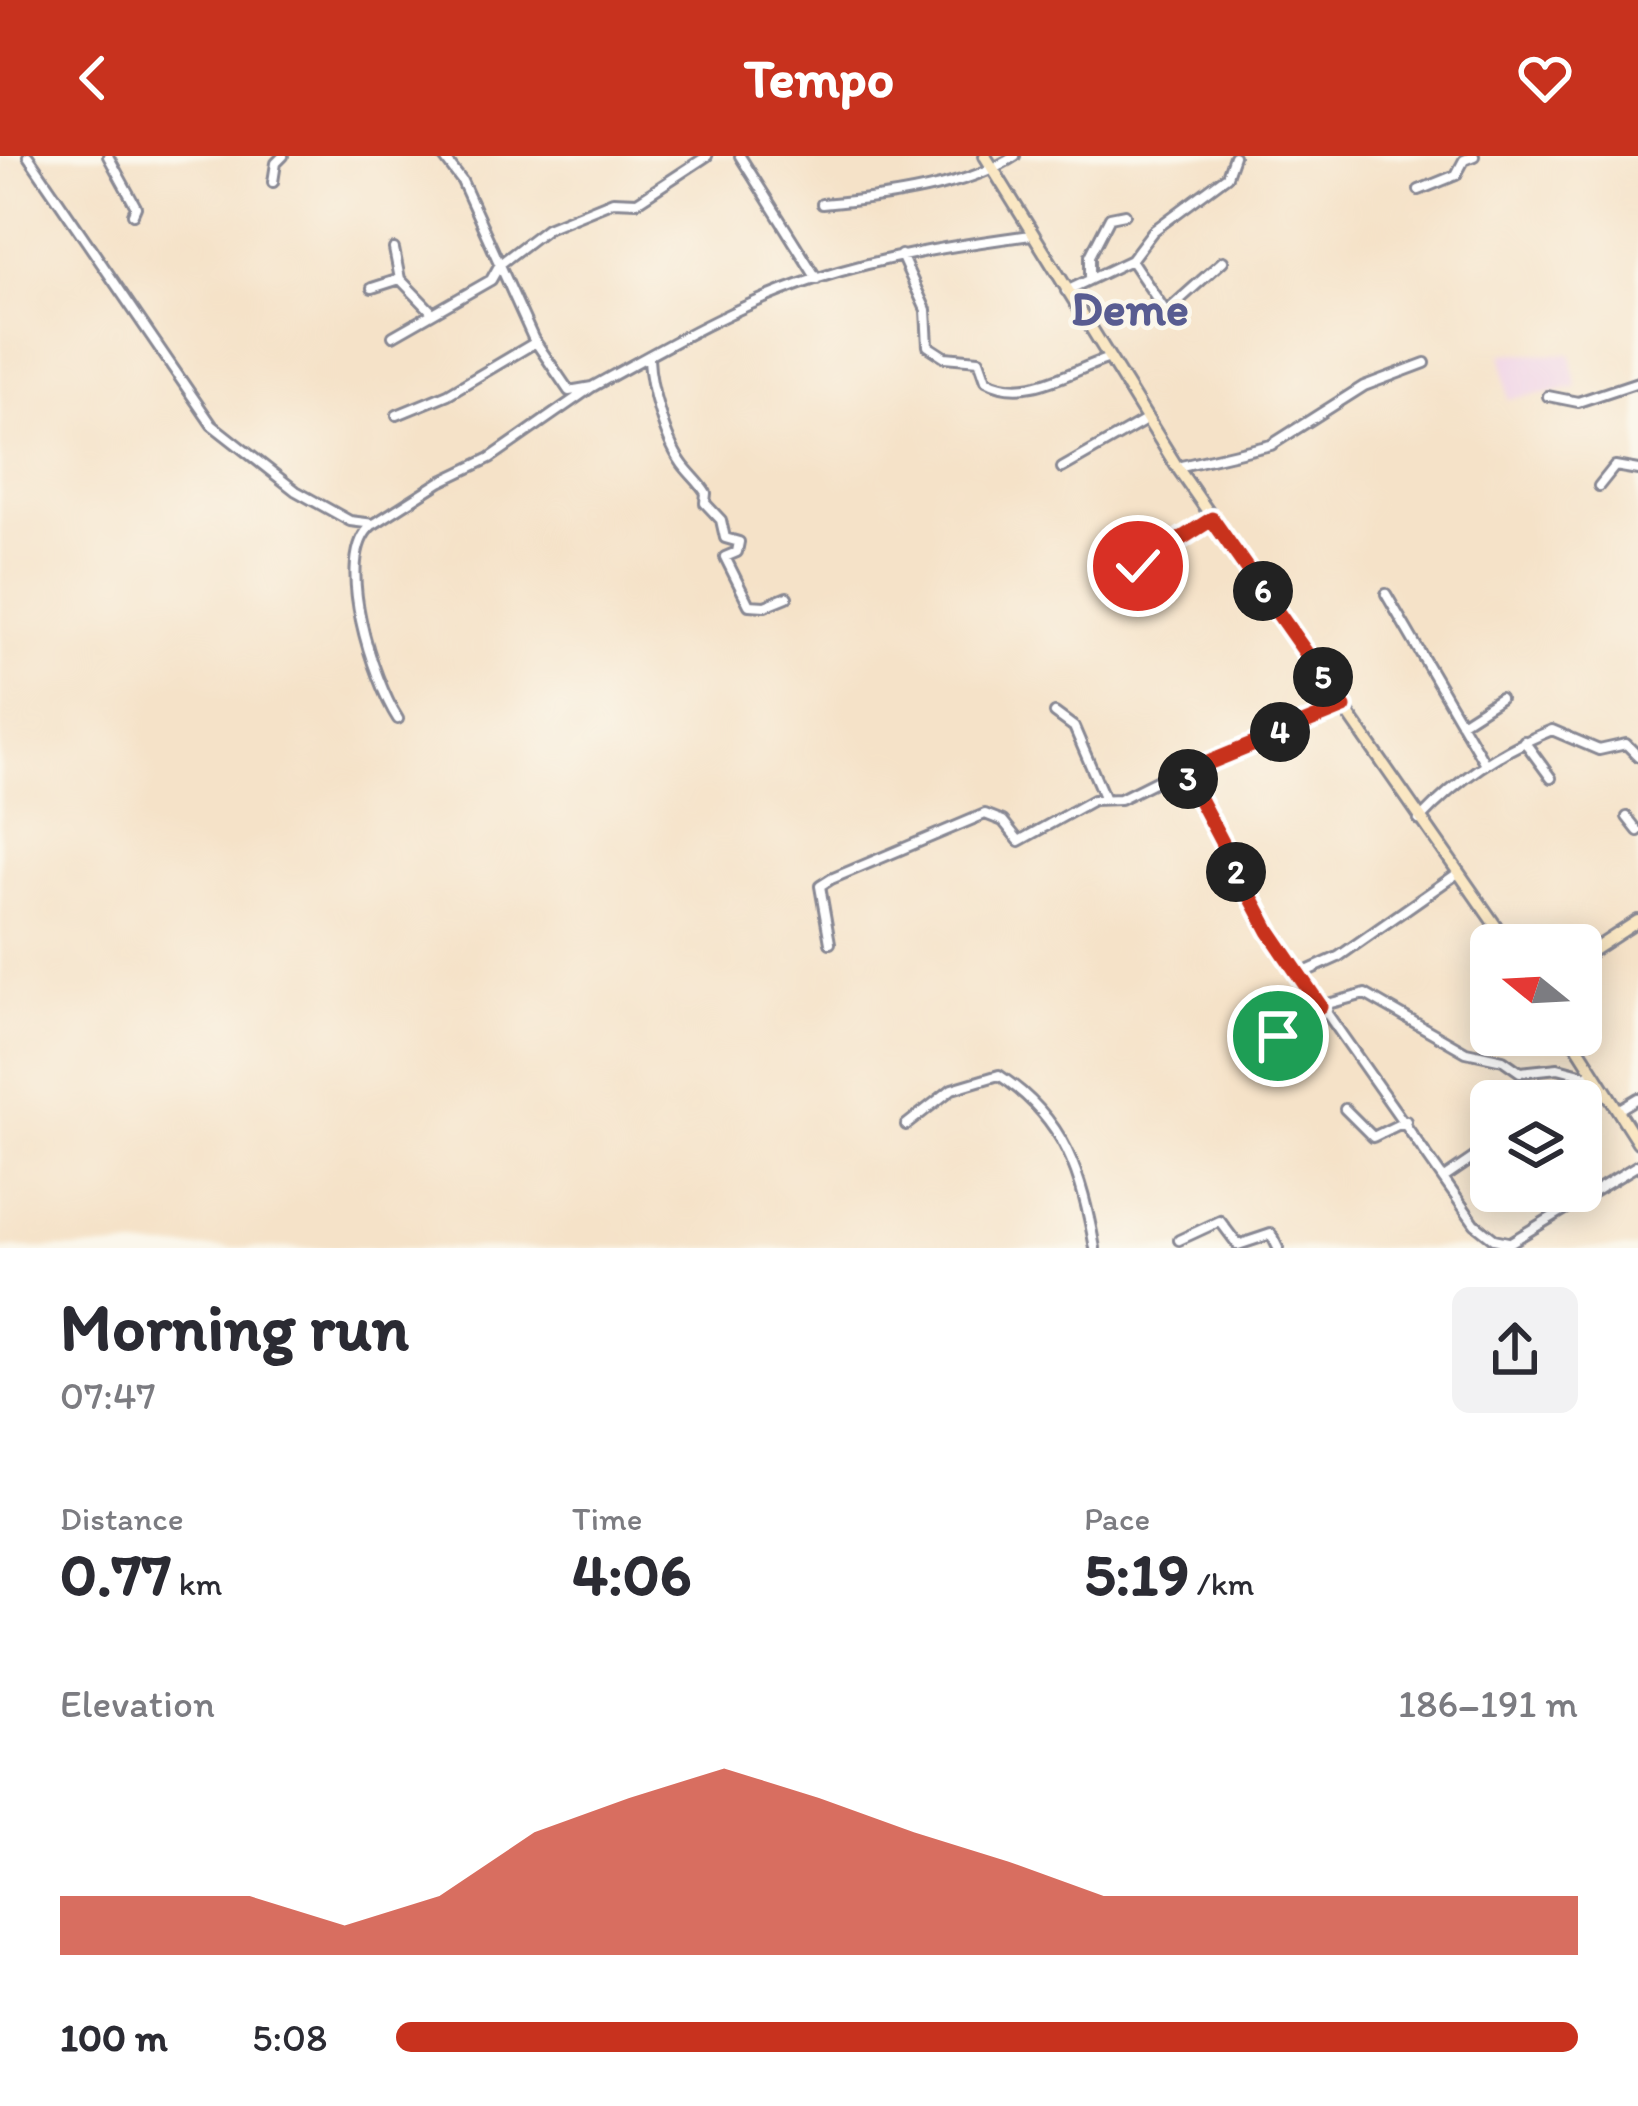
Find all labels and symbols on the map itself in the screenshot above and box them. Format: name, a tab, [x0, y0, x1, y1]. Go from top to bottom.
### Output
district label: Deme	[1071, 279, 1189, 337]
pin	[1087, 515, 1189, 617]
pin: 6	[1233, 561, 1293, 621]
pin: 5	[1293, 647, 1353, 707]
pin: 4	[1250, 702, 1310, 762]
pin: 3	[1158, 749, 1218, 809]
pin: 2	[1206, 842, 1266, 902]
north arrow	[1470, 924, 1602, 1056]
pin	[1227, 985, 1329, 1087]

